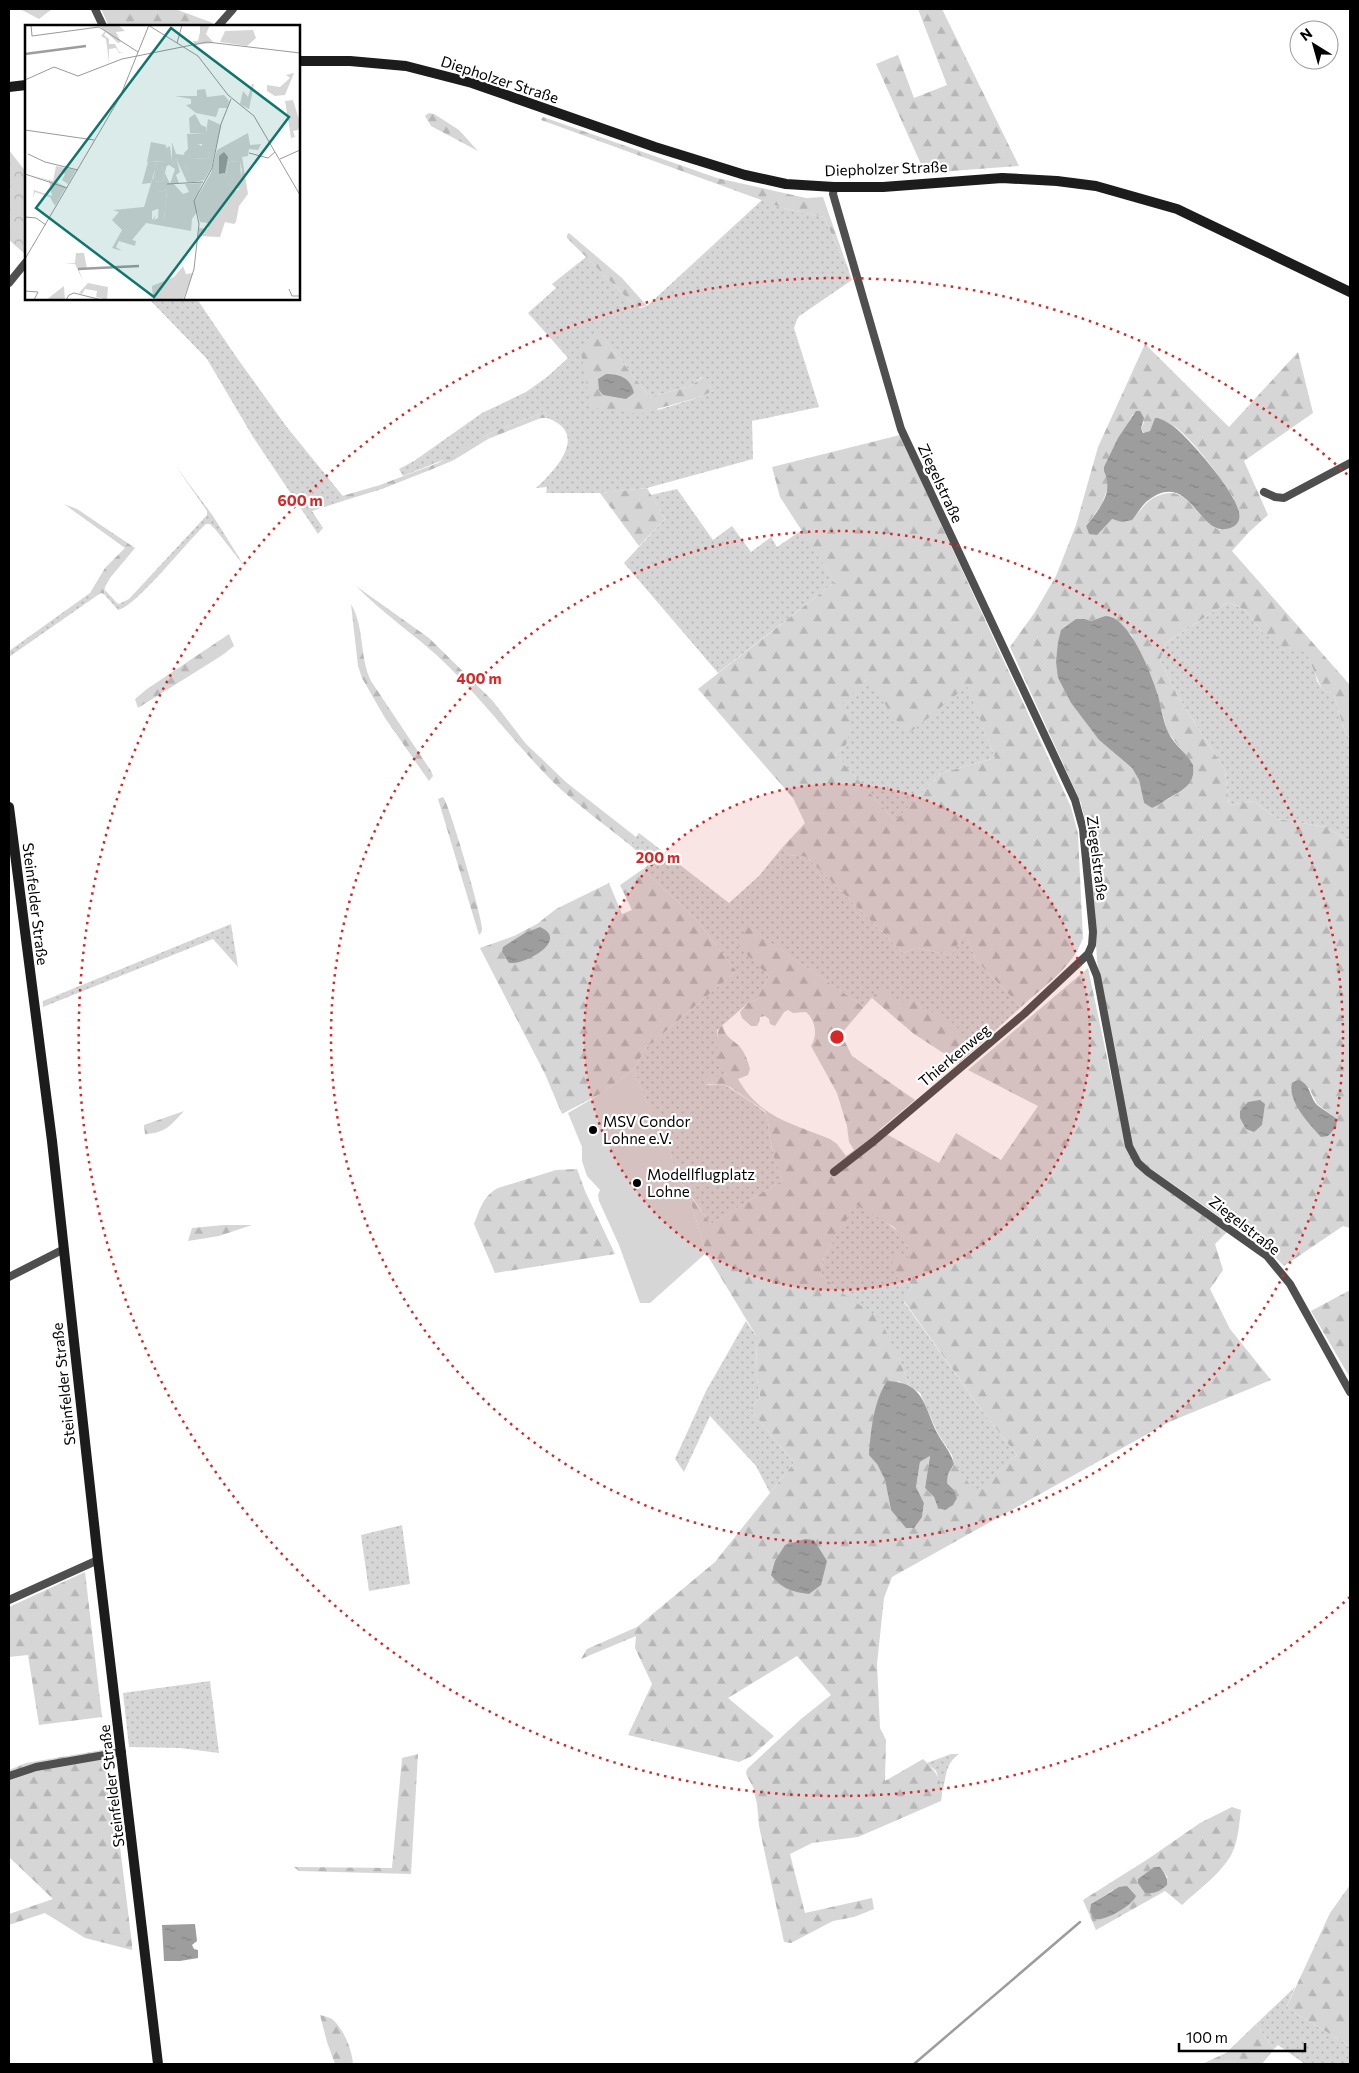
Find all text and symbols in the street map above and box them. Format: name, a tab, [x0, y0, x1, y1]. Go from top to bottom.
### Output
north arrow	[1289, 20, 1339, 70]
text: N	[1297, 24, 1315, 44]
inset map	[25, 25, 300, 300]
street label: Diepholzer Straße	[439, 51, 561, 107]
street label: Diepholzer Straße	[824, 157, 948, 179]
street label: Ziegelstraße	[915, 441, 967, 525]
text: 600 m	[277, 491, 323, 509]
text: 400 m	[456, 669, 502, 687]
street label: Ziegelstraße	[1084, 815, 1112, 901]
street label: Steinfelder Straße	[20, 842, 52, 966]
text: 200 m	[636, 848, 680, 866]
street label: Thierkenweg	[915, 1020, 993, 1090]
centre of rings	[828, 1028, 846, 1046]
place label: MSV Condor Lohne e.V.	[603, 1112, 690, 1147]
marker: MSV Condor Lohne e.V.	[587, 1124, 599, 1136]
place label: Modellflugplatz Lohne	[647, 1165, 755, 1200]
marker: Modellflugplatz Lohne	[631, 1177, 643, 1189]
street label: Ziegelstraße	[1206, 1192, 1284, 1258]
street label: Steinfelder Straße	[48, 1322, 78, 1446]
street label: Steinfelder Straße	[95, 1724, 127, 1848]
scale bar	[1179, 2020, 1305, 2052]
text: 100 m	[1186, 2028, 1228, 2046]

